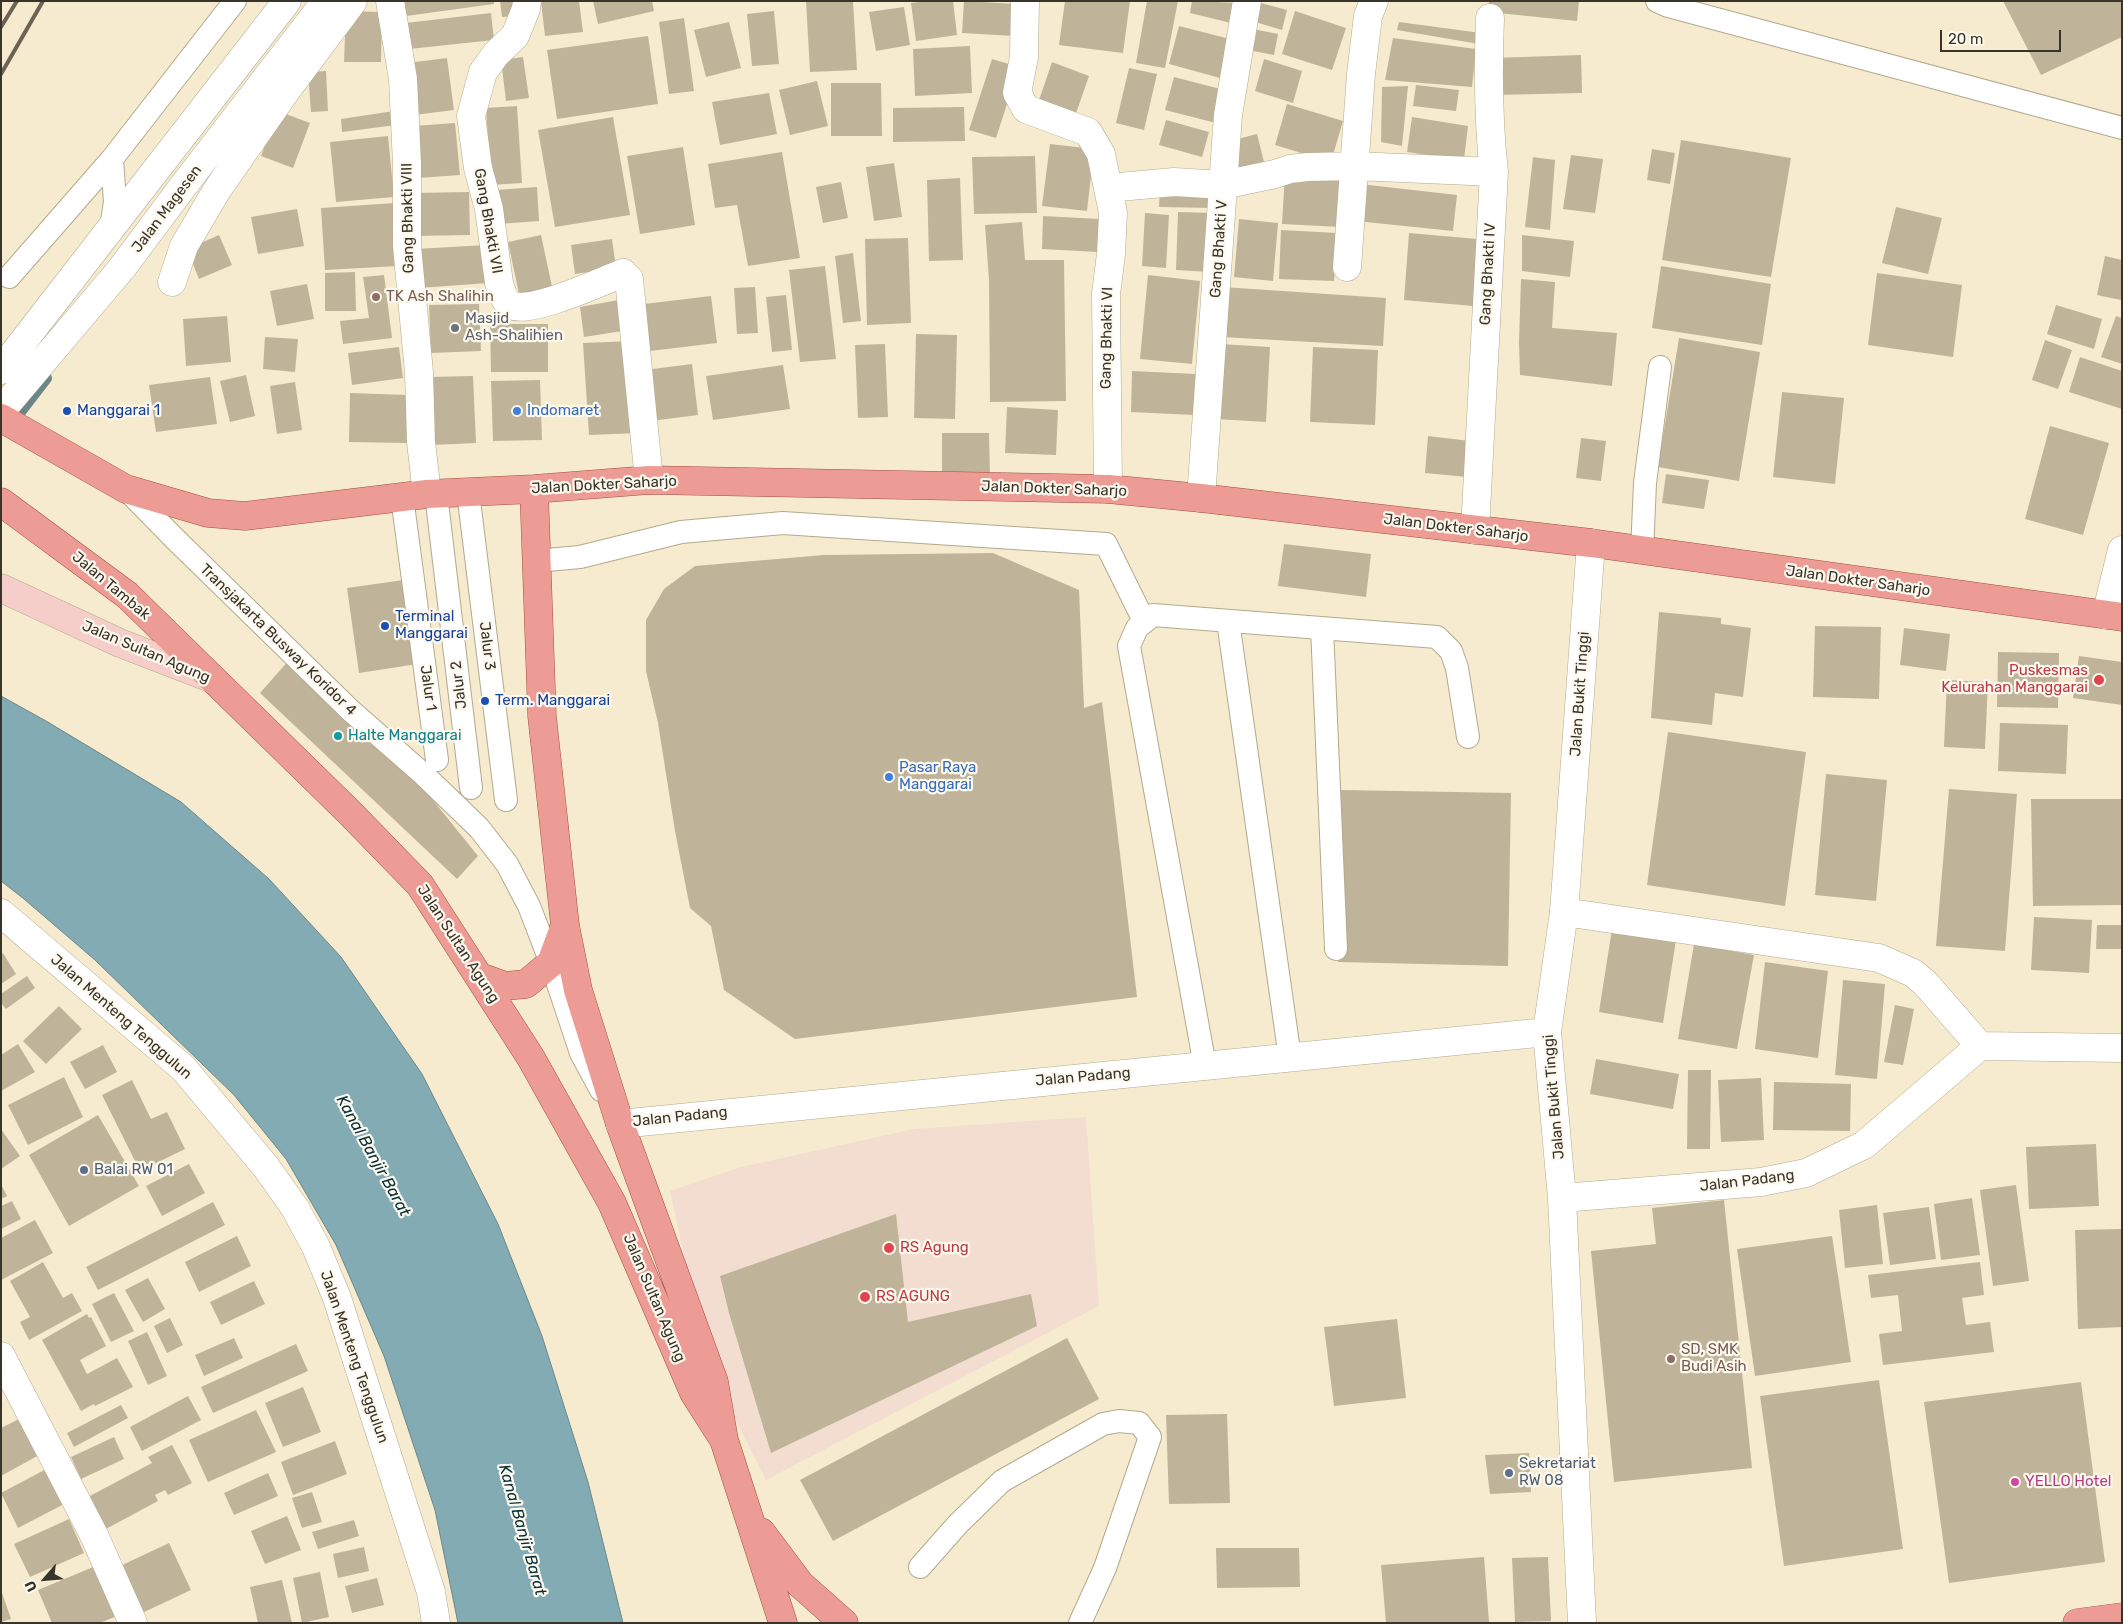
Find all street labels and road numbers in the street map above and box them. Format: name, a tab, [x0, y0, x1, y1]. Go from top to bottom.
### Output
street label: Jalan Magesen	[128, 162, 206, 256]
street label: Gang Bhakti VIII	[398, 163, 418, 273]
street label: Gang Bhakti VII	[470, 167, 506, 275]
street label: Gang Bhakti V	[1207, 199, 1231, 299]
street label: Gang Bhakti IV	[1476, 222, 1500, 326]
street label: Gang Bhakti VI	[1097, 287, 1117, 389]
street label: Jalan Dokter Saharjo	[531, 472, 677, 498]
street label: Jalan Dokter Saharjo	[981, 477, 1127, 501]
street label: Jalan Dokter Saharjo	[1383, 510, 1529, 546]
street label: Jalan Tambak	[68, 548, 154, 624]
street label: Transjakarta Busway Koridor 4	[196, 560, 360, 720]
street label: Jalan Dokter Saharjo	[1785, 562, 1931, 600]
street label: Jalan Sultan Agung	[79, 617, 213, 687]
street label: Jalur 3	[475, 621, 499, 671]
street label: Jalan Bukit Tinggi	[1567, 631, 1593, 757]
street label: Jalur 2	[447, 660, 471, 710]
street label: Jalur 1	[416, 664, 440, 712]
street label: Jalan Sultan Agung	[413, 882, 503, 1006]
street label: Jalan Menteng Tenggulun	[47, 951, 195, 1083]
street label: Jalan Bukit Tinggi	[1540, 1034, 1568, 1160]
street label: Jalan Padang	[1035, 1064, 1131, 1090]
street label: Jalan Padang	[632, 1103, 728, 1131]
street label: Jalan Padang	[1699, 1166, 1795, 1196]
street label: Jalan Sultan Agung	[619, 1231, 689, 1365]
street label: Jalan Menteng Tenggulun	[316, 1268, 392, 1446]

